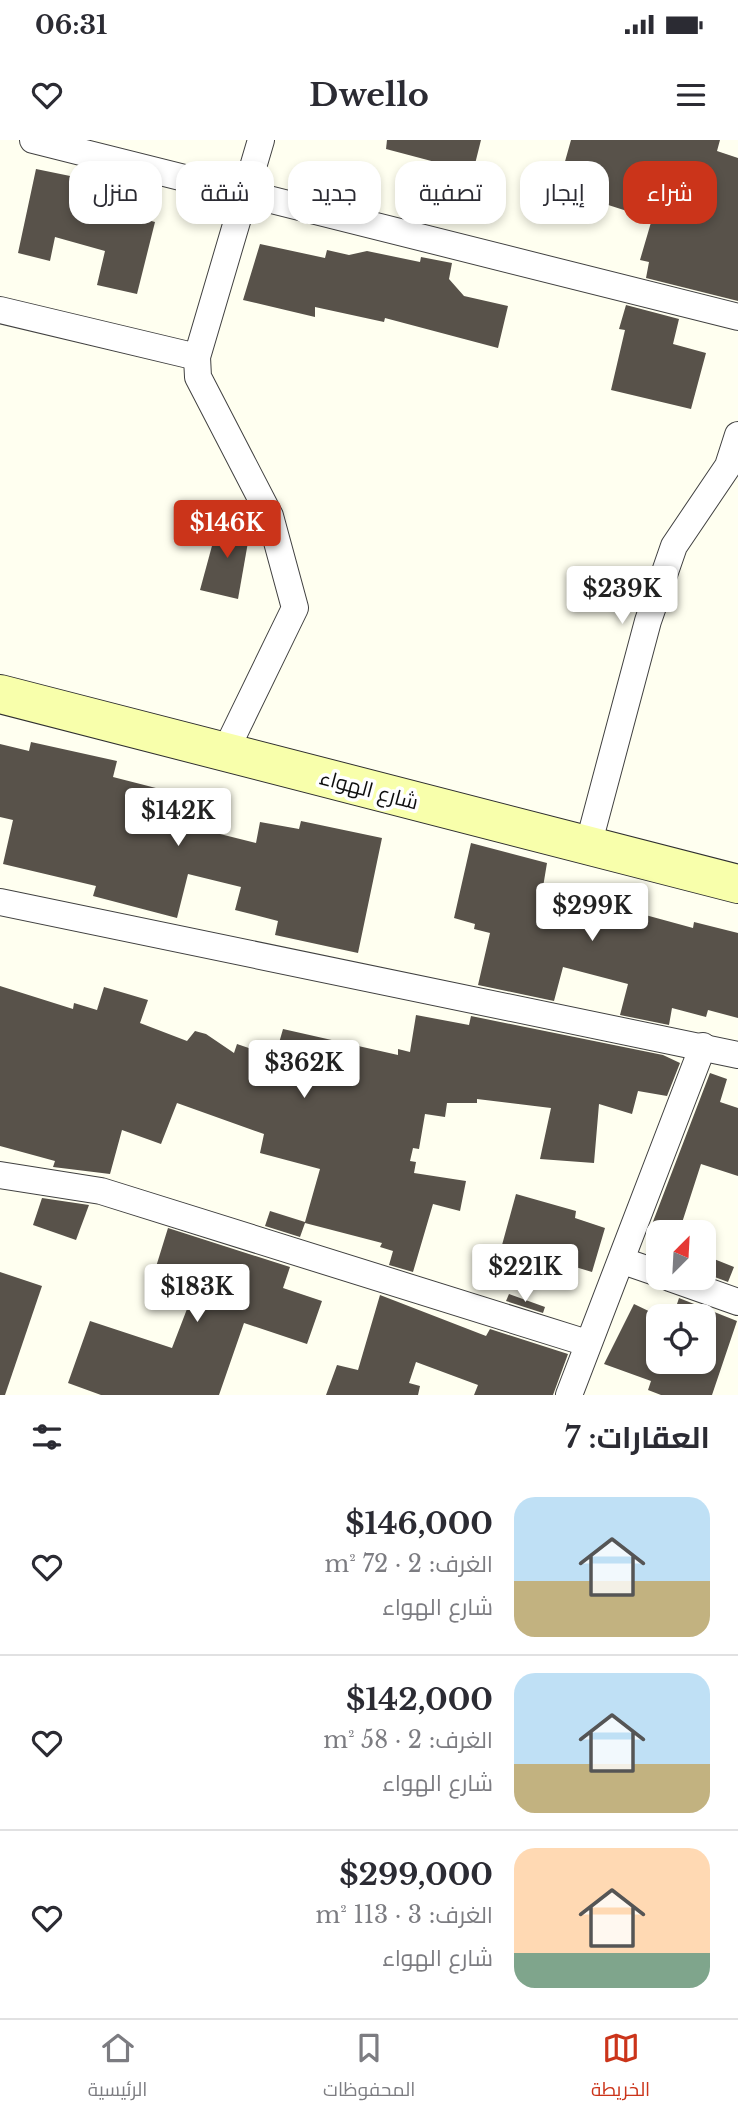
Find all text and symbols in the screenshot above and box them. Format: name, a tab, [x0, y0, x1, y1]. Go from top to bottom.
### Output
text: 06:31	[35, 9, 107, 41]
text: Dwello	[309, 75, 429, 115]
icon: heart	[28, 76, 66, 114]
icon: menu	[672, 76, 710, 114]
chip: منزل	[69, 161, 162, 224]
chip: شقة	[176, 161, 274, 224]
chip: جديد	[288, 161, 381, 224]
chip: تصفية	[395, 161, 506, 224]
chip: إيجار	[520, 161, 609, 224]
chip: شراء	[623, 161, 717, 224]
pin: $146K	[178, 500, 276, 560]
text: $146K	[190, 509, 264, 537]
pin: $239K	[573, 566, 671, 626]
text: $239K	[583, 575, 661, 603]
street label: شارع الهواء	[316, 764, 421, 817]
pin: $142K	[129, 788, 227, 848]
text: $142K	[141, 797, 215, 825]
pin: $299K	[543, 884, 641, 943]
text: $299K	[552, 892, 632, 920]
pin: $362K	[255, 1040, 353, 1100]
text: $362K	[265, 1049, 343, 1077]
north arrow	[646, 1220, 716, 1290]
map controls	[646, 1220, 716, 1374]
pin: $221K	[476, 1244, 574, 1304]
text: $221K	[488, 1253, 562, 1281]
pin: $183K	[148, 1264, 246, 1324]
text: $183K	[160, 1273, 234, 1301]
button: locate	[646, 1304, 716, 1374]
icon: filters	[28, 1418, 66, 1456]
text: العقارات: 7	[565, 1419, 710, 1456]
text: $146,000	[345, 1505, 493, 1542]
icon: home	[570, 1525, 654, 1609]
icon: heart	[28, 1548, 66, 1586]
text: الغرف: 2 · 72 m²	[325, 1550, 493, 1578]
text: شارع الهواء	[382, 1593, 493, 1621]
text: $142,000	[346, 1681, 493, 1718]
icon: home	[570, 1701, 654, 1785]
icon: heart	[28, 1724, 66, 1762]
text: الغرف: 2 · 58 m²	[323, 1726, 493, 1754]
text: شارع الهواء	[382, 1769, 493, 1797]
text: $299,000	[339, 1856, 493, 1893]
icon: home	[570, 1876, 654, 1960]
icon: heart	[28, 1899, 66, 1937]
text: الغرف: 3 · 113 m²	[316, 1901, 493, 1929]
text: شارع الهواء	[382, 1944, 493, 1972]
tab: الرئيسية	[88, 2029, 147, 2107]
tab: المحفوظات	[323, 2029, 415, 2107]
tab: الخريطة	[591, 2029, 650, 2107]

